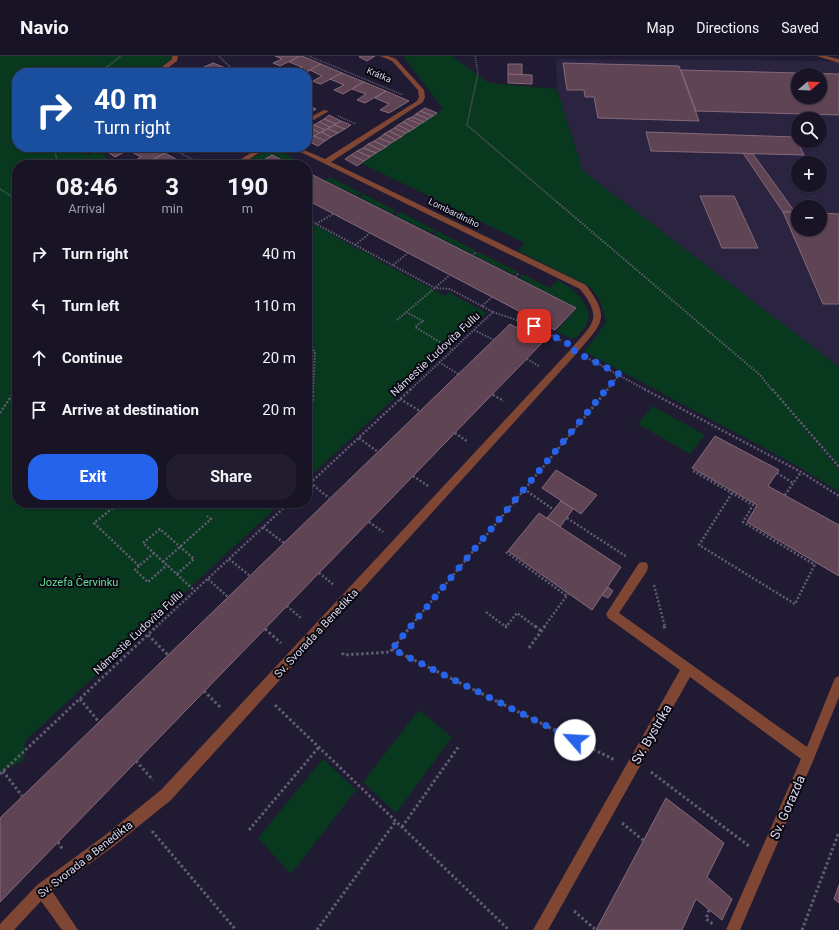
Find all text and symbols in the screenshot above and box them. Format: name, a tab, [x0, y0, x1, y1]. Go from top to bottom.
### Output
text: Navio	[20, 16, 69, 39]
text: Map	[647, 20, 674, 36]
text: Directions	[696, 20, 759, 36]
text: Saved	[781, 20, 819, 36]
street label: Krátka	[365, 65, 393, 85]
north arrow	[791, 68, 827, 104]
map controls	[791, 68, 827, 236]
text: 40 m	[94, 83, 157, 116]
icon: right	[28, 84, 80, 136]
button: search	[791, 112, 827, 148]
text: Turn right	[94, 117, 171, 138]
button: +	[791, 156, 827, 192]
text: 08:46	[56, 173, 118, 201]
text: 3	[165, 173, 179, 201]
text: 190	[227, 173, 268, 201]
street label: Lombardiniho	[427, 196, 481, 230]
button: −	[791, 200, 827, 236]
text: Arrival	[68, 201, 105, 216]
text: min	[161, 201, 183, 216]
text: m	[242, 201, 253, 216]
icon: right	[28, 243, 50, 265]
text: Turn right	[62, 245, 128, 263]
text: 40 m	[262, 245, 296, 263]
icon: left	[28, 295, 50, 317]
text: Turn left	[62, 297, 119, 315]
text: 110 m	[254, 297, 296, 315]
street label: Námestie Ľudovíta Fullu	[388, 309, 483, 399]
pin	[517, 309, 551, 343]
icon: arrive	[523, 315, 545, 337]
icon: ahead	[28, 347, 50, 369]
text: Continue	[62, 349, 123, 367]
text: 20 m	[262, 349, 296, 367]
icon: arrive	[28, 399, 50, 421]
text: Arrive at destination	[62, 401, 199, 419]
text: 20 m	[262, 401, 296, 419]
button: Exit	[28, 454, 158, 500]
button: Share	[166, 454, 296, 500]
park label: Jozefa Červinku	[40, 575, 118, 589]
street label: Sv. Svorada a Benedikta	[272, 586, 361, 680]
street label: Námestie Ľudovíta Fullu	[91, 587, 186, 677]
street label: Sv. Bystríka	[628, 702, 675, 767]
position arrow	[554, 719, 596, 761]
street label: Sv. Gorazda	[767, 773, 808, 841]
street label: Sv. Svorada a Benedikta	[35, 818, 135, 900]

